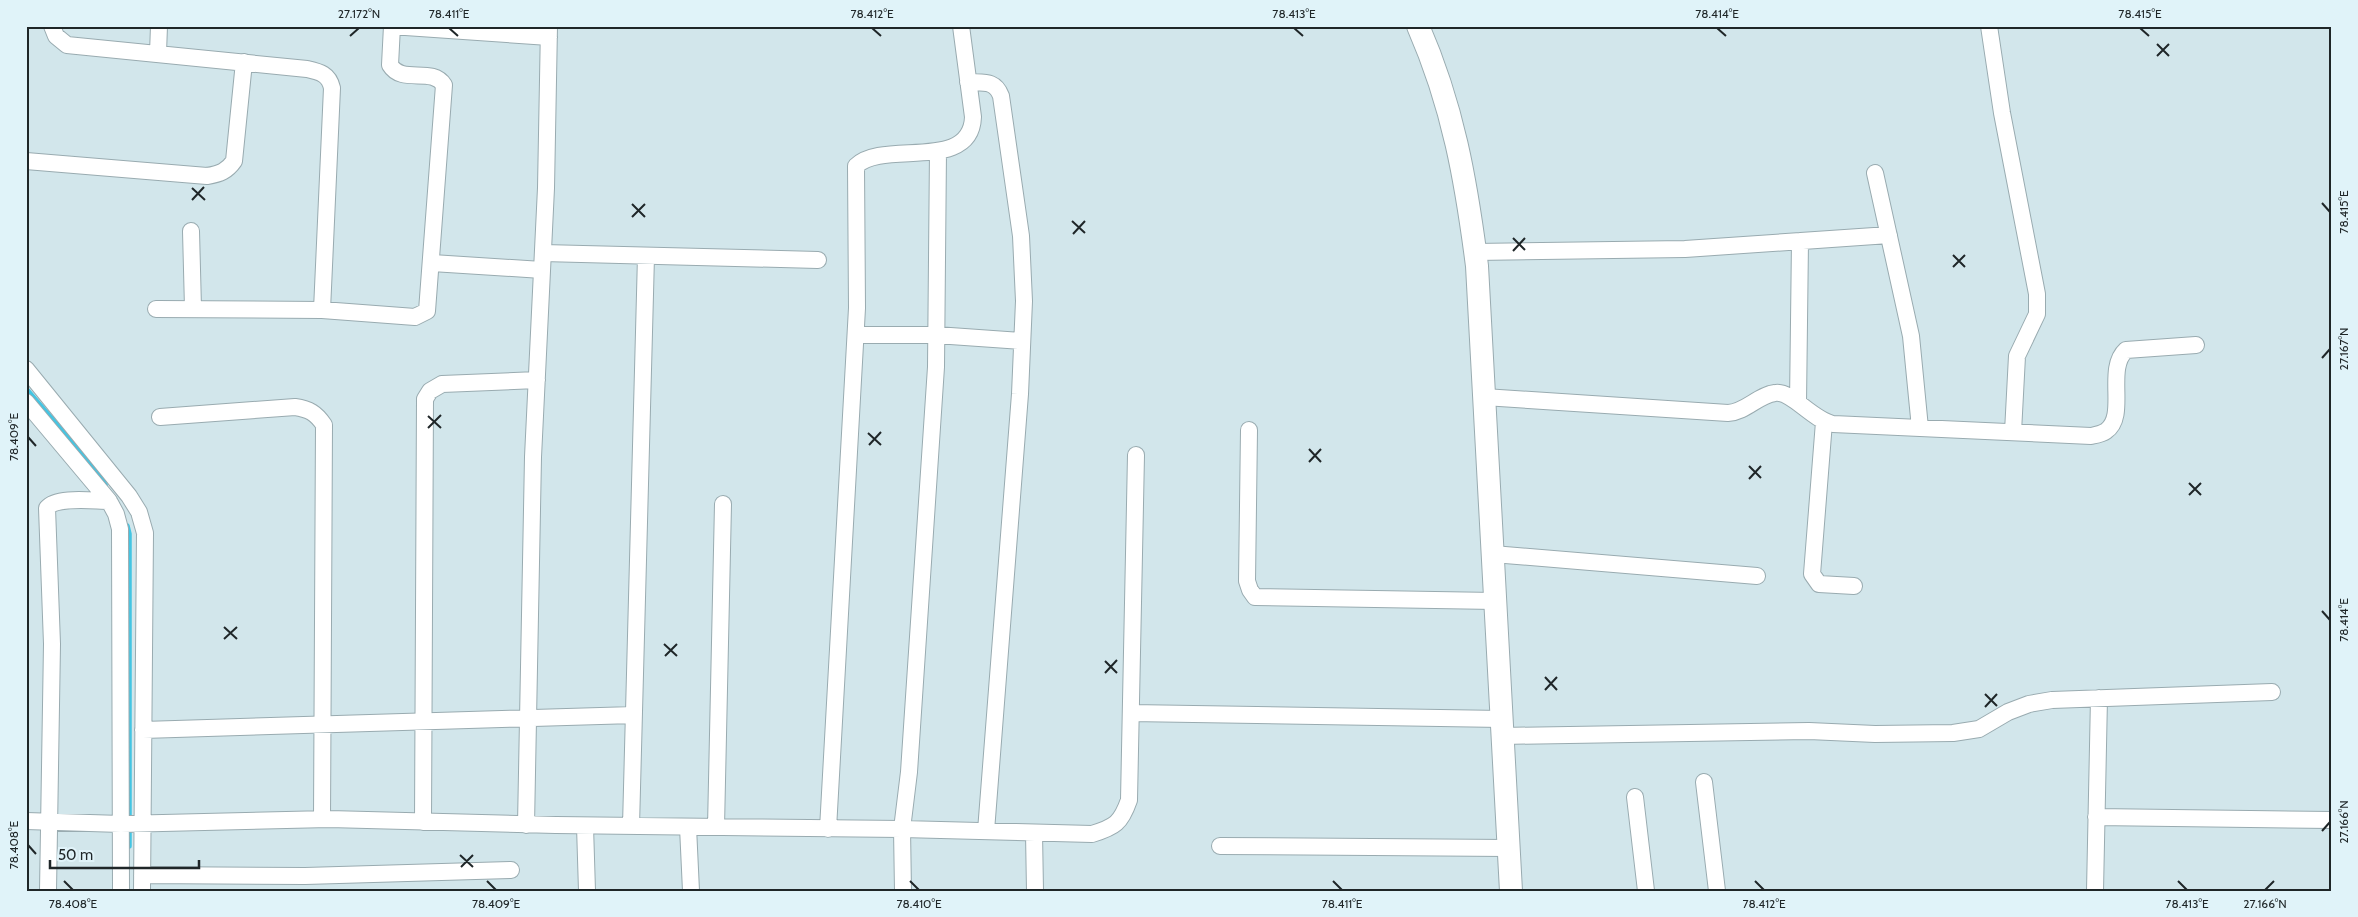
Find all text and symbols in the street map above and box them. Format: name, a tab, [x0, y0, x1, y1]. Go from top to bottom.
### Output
text: 27.172°N	[338, 6, 380, 21]
text: 78.411°E	[429, 6, 470, 21]
text: 78.412°E	[850, 6, 894, 21]
text: 78.413°E	[1272, 6, 1316, 21]
text: 78.414°E	[1695, 6, 1739, 21]
text: 78.415°E	[2118, 6, 2162, 21]
text: 78.415°E	[2336, 190, 2351, 234]
text: 27.167°N	[2336, 328, 2351, 370]
text: 78.409°E	[6, 413, 21, 461]
text: 78.414°E	[2336, 598, 2351, 642]
text: 27.166°N	[2336, 800, 2351, 844]
text: 78.408°E	[6, 820, 21, 869]
scale bar	[50, 837, 199, 869]
text: 50 m	[58, 846, 93, 864]
text: 78.408°E	[49, 896, 98, 911]
text: 78.409°E	[472, 896, 520, 911]
text: 78.410°E	[896, 896, 942, 911]
text: 78.411°E	[1322, 896, 1363, 911]
text: 78.412°E	[1742, 896, 1786, 911]
text: 78.413°E	[2165, 896, 2209, 911]
text: 27.166°N	[2243, 896, 2287, 911]

